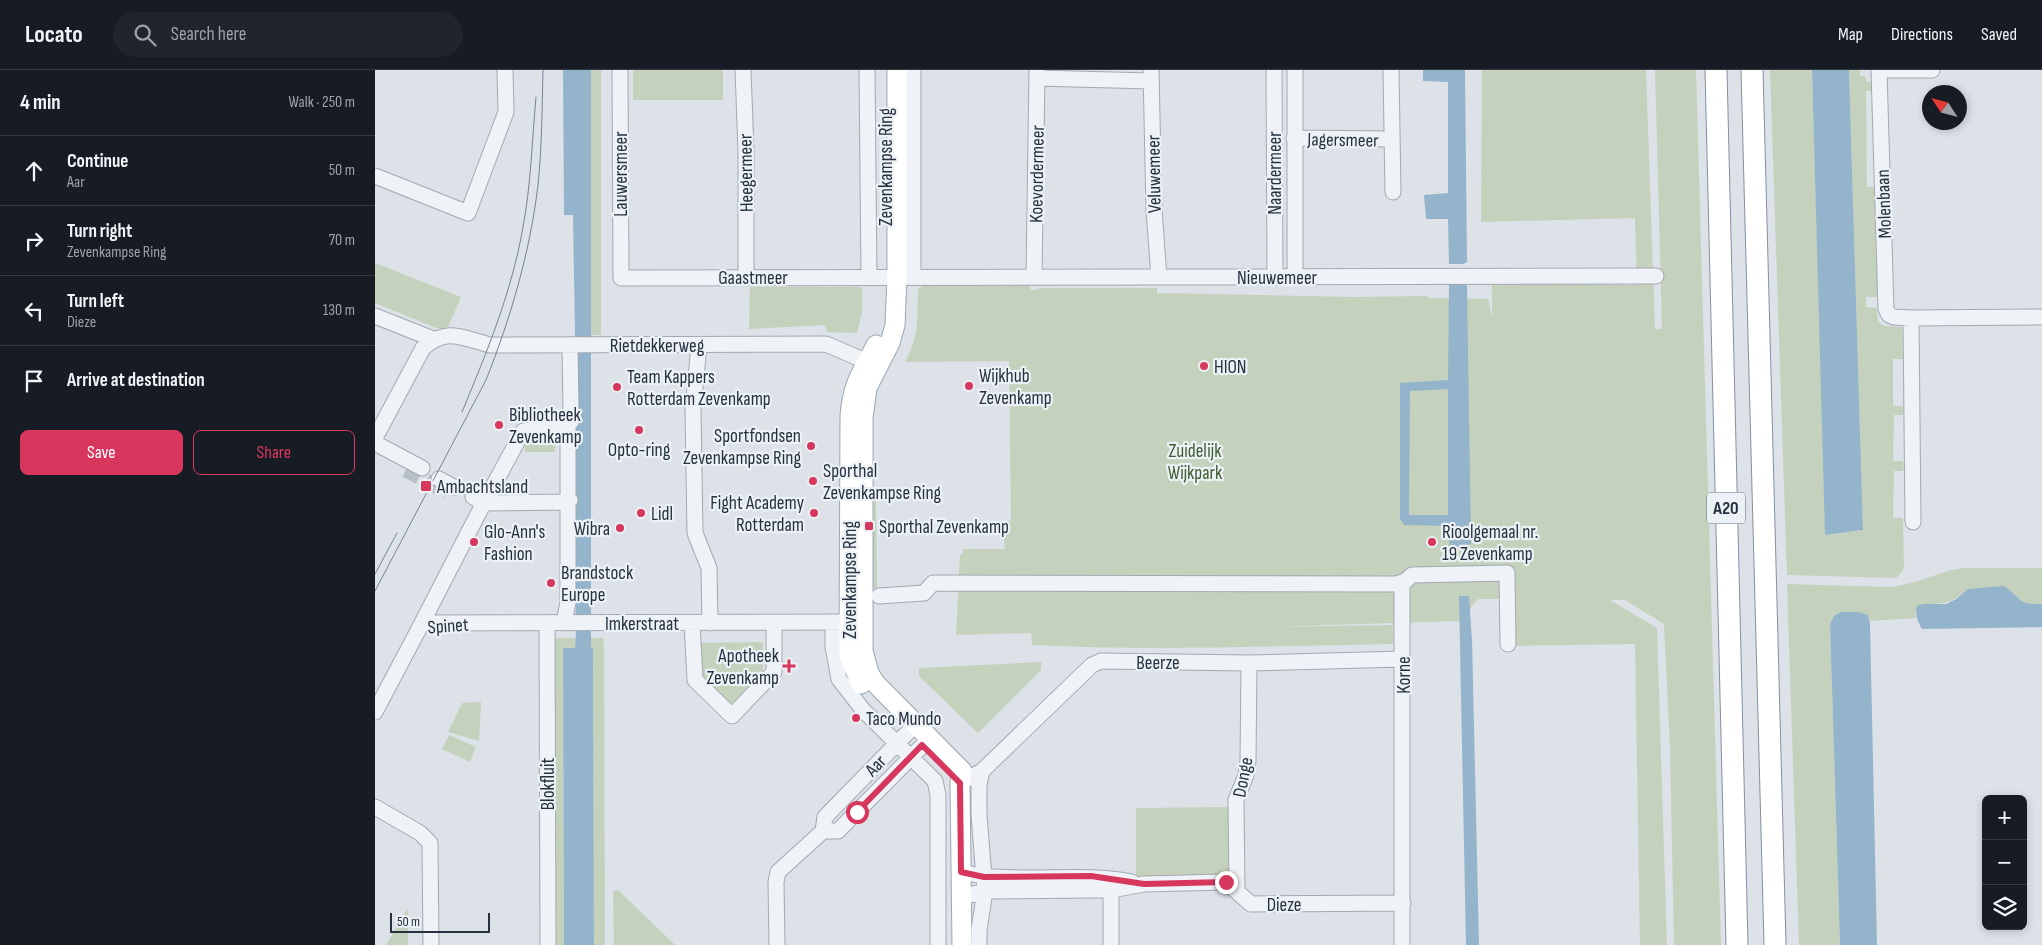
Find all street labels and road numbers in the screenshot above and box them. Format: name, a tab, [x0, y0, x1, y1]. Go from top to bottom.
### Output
street label: Zevenkampse Ring	[875, 108, 898, 226]
street label: Koevordermeer	[1025, 124, 1050, 223]
street label: Jagersmeer	[1306, 128, 1379, 153]
street label: Lauwersmeer	[610, 131, 633, 217]
street label: Naardermeer	[1264, 131, 1287, 215]
street label: Heegermeer	[734, 133, 759, 212]
street label: Veluwemeer	[1142, 134, 1167, 213]
street label: Molenbaan	[1872, 169, 1897, 239]
street label: Gaastmeer	[718, 267, 788, 290]
street label: Nieuwemeer	[1237, 267, 1318, 290]
street label: Rietdekkerweg	[610, 335, 705, 358]
road number: A20	[1707, 492, 1745, 523]
street label: Zevenkampse Ring	[839, 521, 862, 639]
street label: Imkerstraat	[605, 613, 679, 636]
street label: Spinet	[427, 614, 470, 639]
street label: Beerze	[1136, 652, 1180, 675]
street label: Korne	[1393, 656, 1416, 694]
street label: Aar	[860, 750, 892, 782]
street label: Donge	[1228, 755, 1259, 799]
street label: Blokfluit	[537, 757, 560, 810]
street label: Dieze	[1267, 894, 1301, 917]

